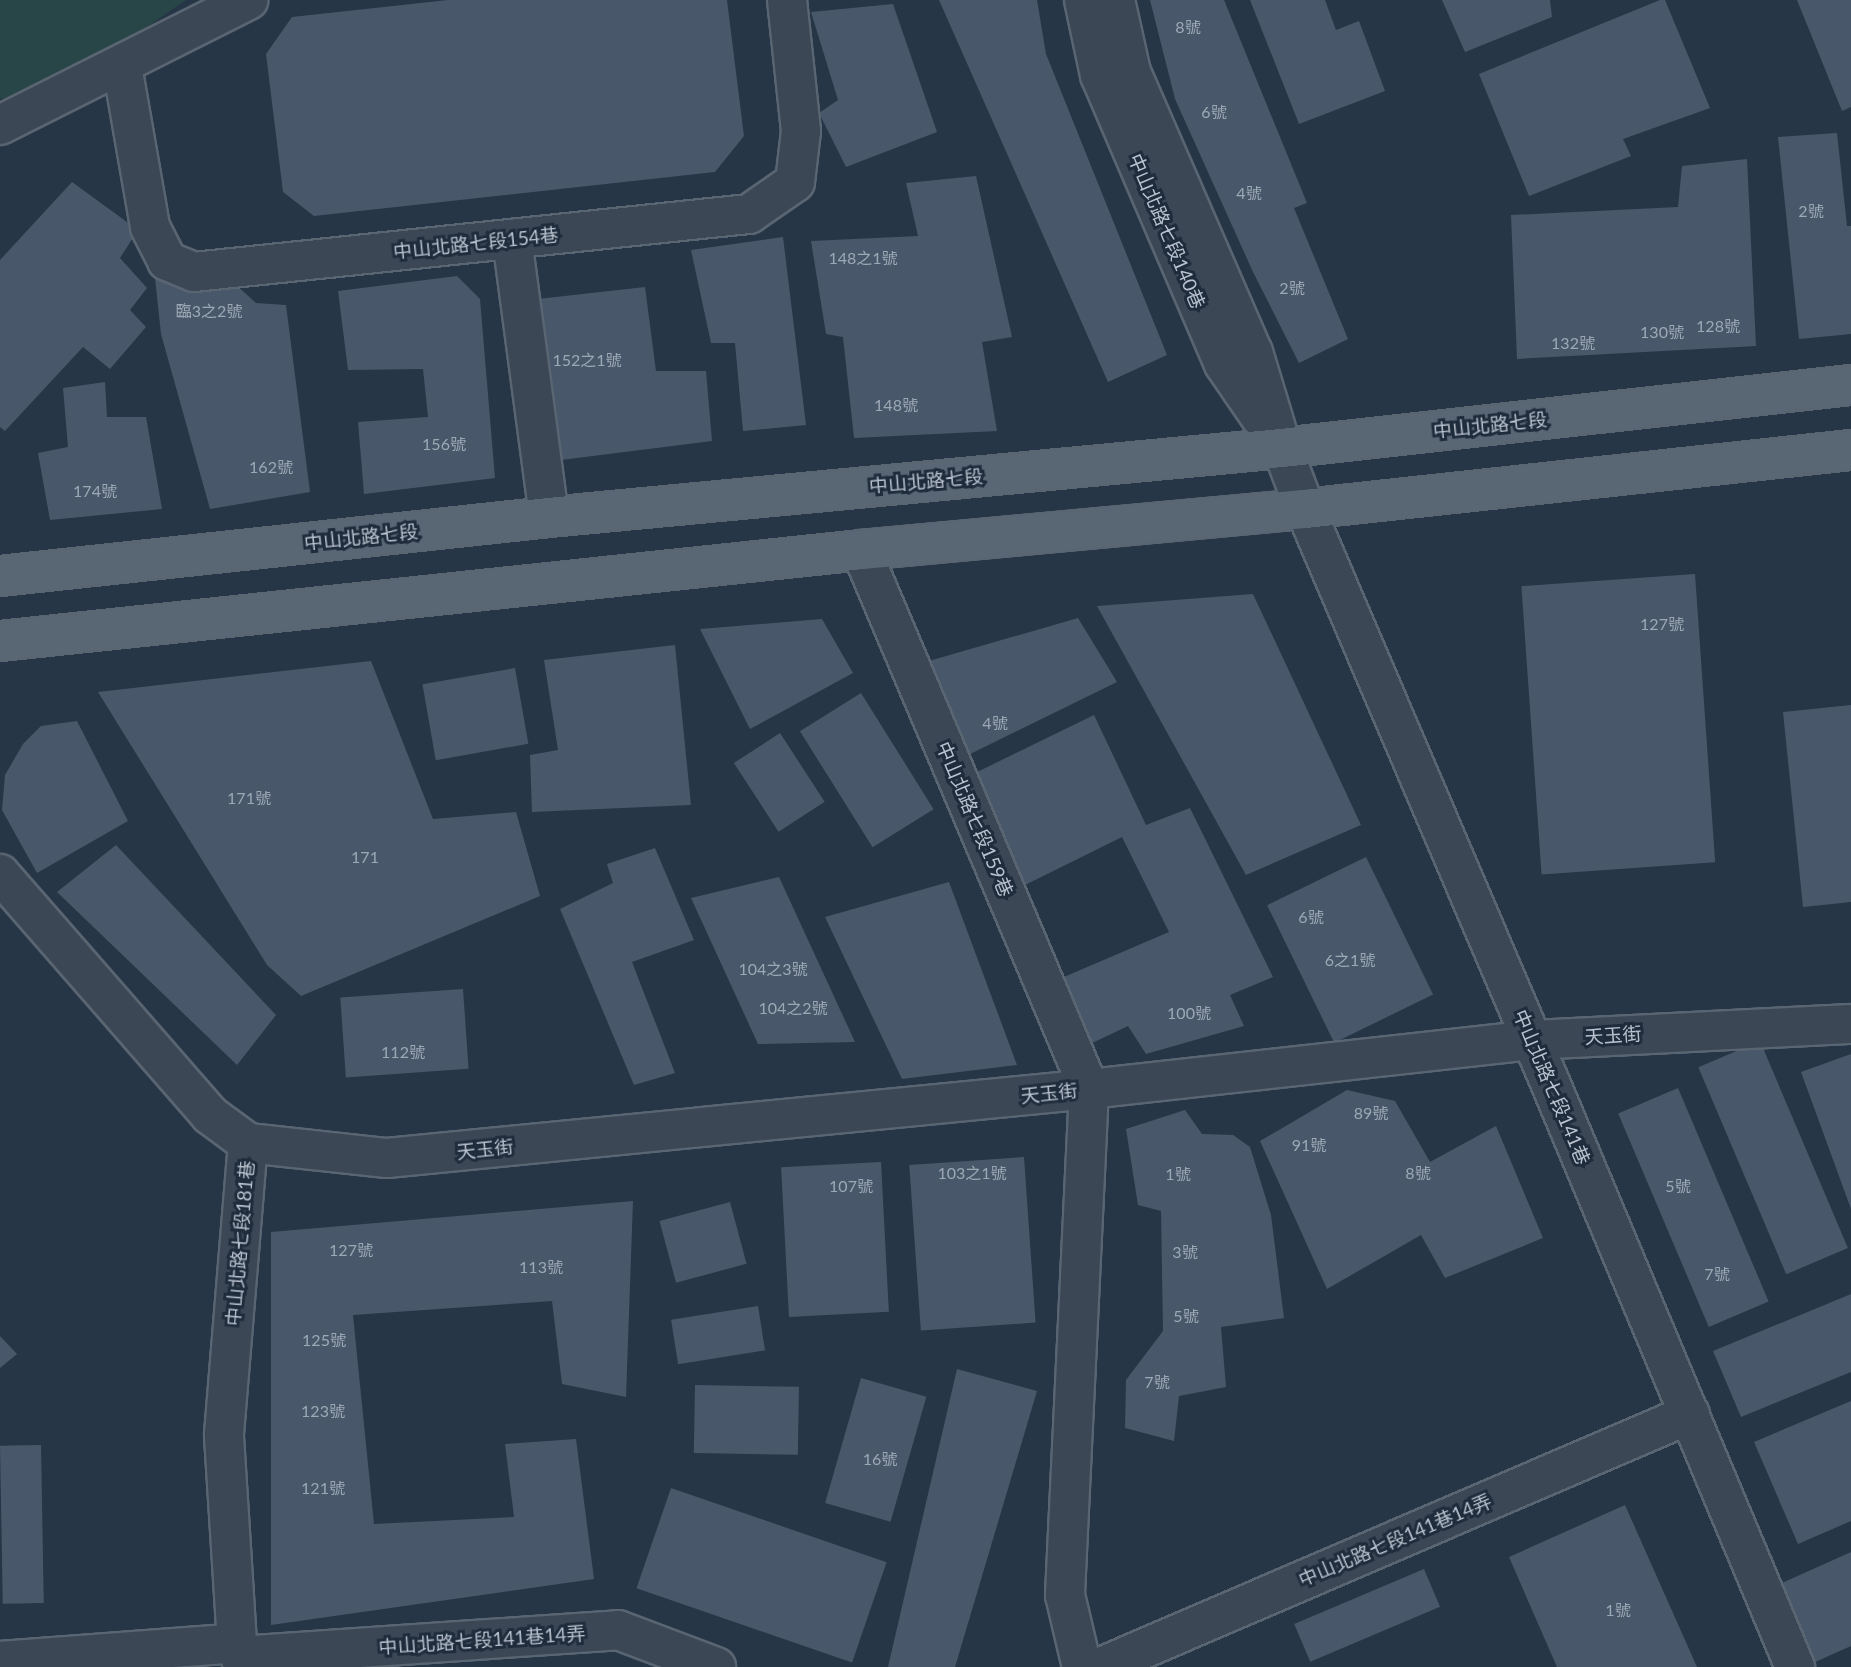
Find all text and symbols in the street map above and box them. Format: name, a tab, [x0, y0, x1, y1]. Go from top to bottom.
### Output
house number: 8號	[1175, 17, 1201, 37]
house number: 6號	[1201, 102, 1227, 122]
street label: 中山北路七段140巷	[1124, 150, 1210, 312]
house number: 4號	[1236, 183, 1262, 203]
house number: 2號	[1798, 201, 1824, 221]
street label: 中山北路七段154巷	[392, 223, 560, 263]
house number: 148之1號	[828, 248, 898, 268]
house number: 2號	[1279, 278, 1305, 298]
house number: 臨3之2號	[176, 301, 242, 321]
house number: 128號	[1696, 316, 1740, 336]
house number: 130號	[1640, 322, 1684, 342]
house number: 132號	[1551, 333, 1595, 353]
house number: 152之1號	[552, 350, 622, 370]
house number: 148號	[874, 395, 918, 415]
street label: 中山北路七段	[1432, 408, 1548, 442]
house number: 156號	[422, 434, 466, 454]
house number: 162號	[249, 457, 293, 477]
street label: 中山北路七段	[868, 465, 984, 497]
house number: 174號	[73, 481, 117, 501]
street label: 中山北路七段	[303, 520, 419, 554]
house number: 127號	[1640, 614, 1684, 634]
house number: 4號	[982, 713, 1008, 733]
street label: 中山北路七段159巷	[932, 738, 1018, 900]
house number: 171號	[227, 788, 271, 808]
house number: 171	[351, 847, 379, 867]
house number: 6號	[1298, 907, 1324, 927]
house number: 6之1號	[1325, 950, 1375, 970]
house number: 104之3號	[738, 959, 808, 979]
house number: 104之2號	[758, 998, 828, 1018]
house number: 100號	[1167, 1003, 1211, 1023]
street label: 中山北路七段141巷	[1509, 1006, 1595, 1168]
street label: 天玉街	[1584, 1022, 1642, 1048]
house number: 112號	[381, 1042, 425, 1062]
street label: 天玉街	[1019, 1079, 1079, 1107]
house number: 89號	[1354, 1103, 1388, 1123]
street label: 天玉街	[455, 1135, 515, 1163]
house number: 91號	[1292, 1135, 1326, 1155]
street label: 中山北路七段181巷	[221, 1159, 259, 1327]
house number: 103之1號	[937, 1163, 1007, 1183]
house number: 8號	[1405, 1163, 1431, 1183]
house number: 1號	[1165, 1164, 1191, 1184]
house number: 107號	[829, 1176, 873, 1196]
house number: 5號	[1665, 1176, 1691, 1196]
house number: 127號	[329, 1240, 373, 1260]
house number: 3號	[1172, 1242, 1198, 1262]
house number: 113號	[519, 1257, 563, 1277]
house number: 7號	[1704, 1264, 1730, 1284]
house number: 5號	[1173, 1306, 1199, 1326]
house number: 125號	[302, 1330, 346, 1350]
house number: 7號	[1144, 1372, 1170, 1392]
house number: 123號	[301, 1401, 345, 1421]
house number: 16號	[863, 1449, 897, 1469]
house number: 121號	[301, 1478, 345, 1498]
street label: 中山北路七段141巷14弄	[1295, 1489, 1495, 1591]
house number: 1號	[1605, 1600, 1631, 1620]
street label: 中山北路七段141巷14弄	[378, 1621, 586, 1659]

